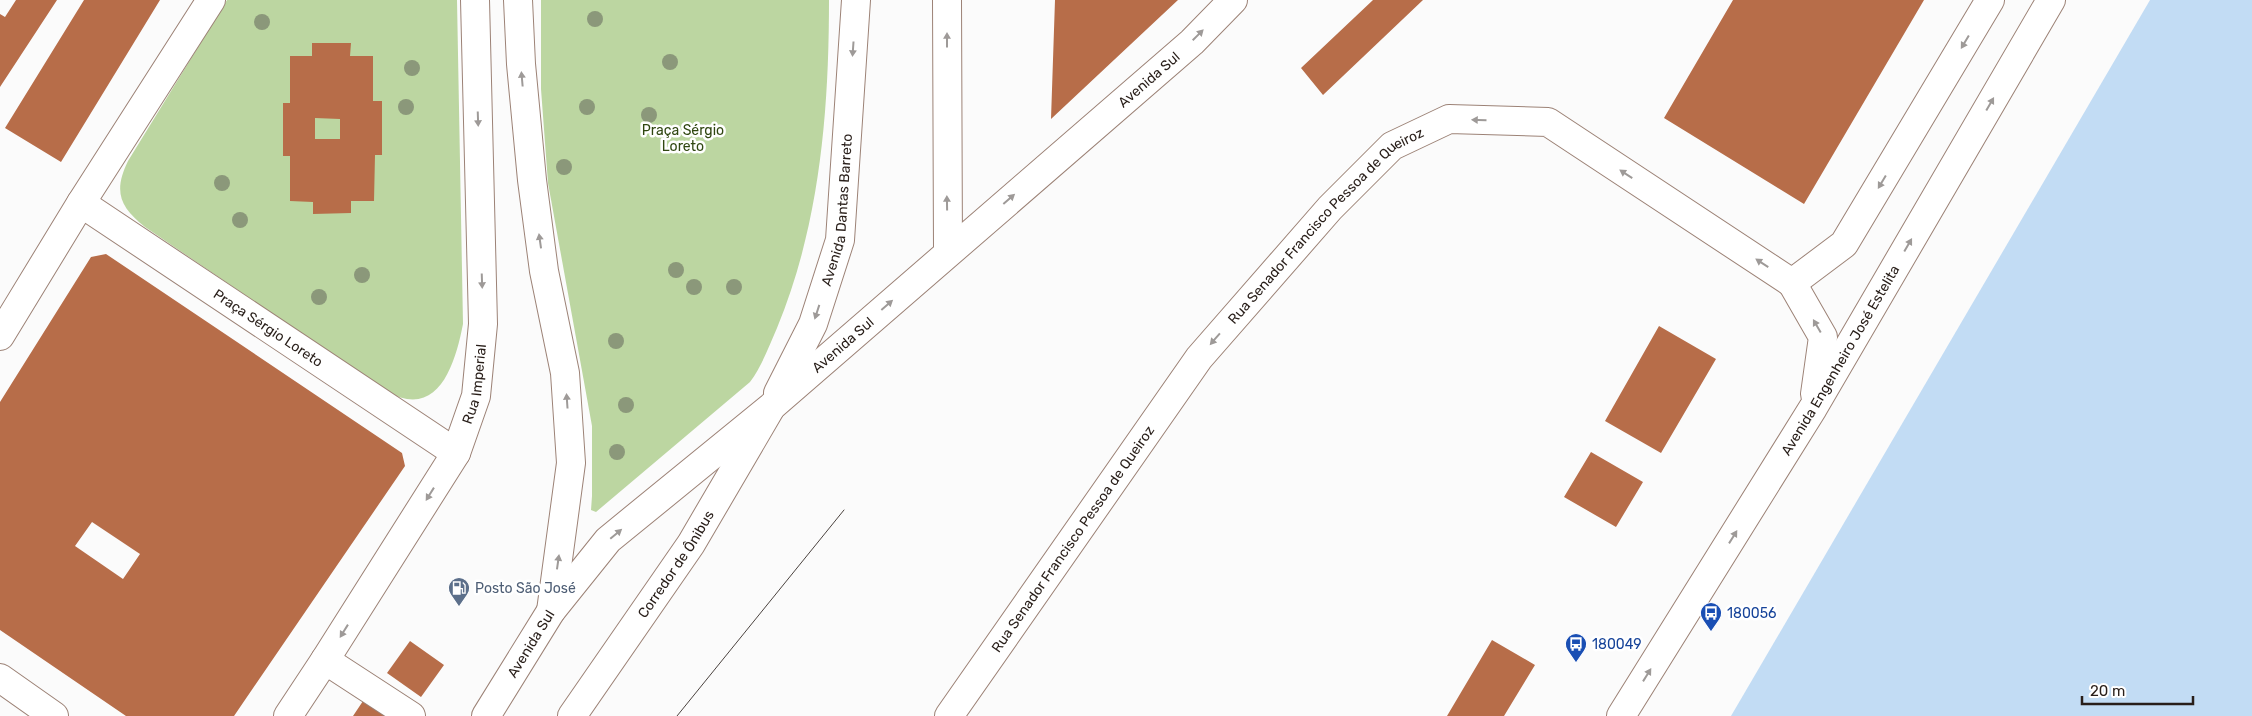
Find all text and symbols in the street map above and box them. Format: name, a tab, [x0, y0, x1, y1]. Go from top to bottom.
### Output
one-way arrow	[1192, 29, 1204, 41]
one-way arrow	[943, 32, 951, 48]
one-way arrow	[1960, 35, 1969, 48]
one-way arrow	[849, 41, 857, 57]
street label: Avenida Sul	[1115, 48, 1184, 111]
one-way arrow	[518, 71, 526, 87]
one-way arrow	[1986, 98, 1995, 111]
one-way arrow	[474, 111, 482, 127]
one-way arrow	[1471, 116, 1487, 124]
park label: Praça Sérgio Loreto	[642, 122, 724, 155]
street label: Rua Senador Francisco Pessoa de Queiroz	[1225, 124, 1426, 328]
street label: Avenida Dantas Barreto	[818, 133, 856, 288]
one-way arrow	[1619, 169, 1633, 178]
one-way arrow	[1877, 175, 1886, 188]
one-way arrow	[1003, 193, 1016, 204]
one-way arrow	[943, 194, 951, 210]
one-way arrow	[536, 233, 544, 249]
one-way arrow	[1904, 238, 1913, 251]
one-way arrow	[1755, 258, 1768, 268]
street label: Avenida Engenheiro José Estelita	[1778, 262, 1903, 459]
one-way arrow	[478, 273, 486, 289]
street label: Praça Sérgio Loreto	[210, 286, 326, 371]
one-way arrow	[880, 299, 892, 311]
one-way arrow	[813, 305, 821, 320]
street label: Avenida Sul	[809, 314, 878, 376]
one-way arrow	[1813, 319, 1821, 334]
one-way arrow	[1209, 333, 1221, 345]
street label: Rua Imperial	[459, 343, 490, 426]
one-way arrow	[562, 393, 570, 409]
street label: Rua Senador Francisco Pessoa de Queiroz	[988, 423, 1158, 656]
one-way arrow	[426, 487, 435, 500]
street label: Corredor de Ônibus	[634, 508, 718, 621]
one-way arrow	[610, 528, 623, 539]
one-way arrow	[1728, 530, 1737, 543]
one-way arrow	[554, 554, 562, 570]
fuel station icon: Posto São José	[447, 576, 471, 607]
place label: Posto São José	[475, 580, 576, 597]
bus stop icon: 180056	[1699, 601, 1723, 632]
place label: 180056	[1727, 605, 1776, 622]
street label: Avenida Sul	[504, 607, 558, 681]
one-way arrow	[339, 625, 348, 638]
bus stop icon: 180049	[1564, 632, 1588, 663]
place label: 180049	[1592, 636, 1642, 653]
one-way arrow	[1643, 668, 1652, 681]
scale bar	[2082, 674, 2193, 706]
text: 20 m	[2090, 682, 2125, 700]

